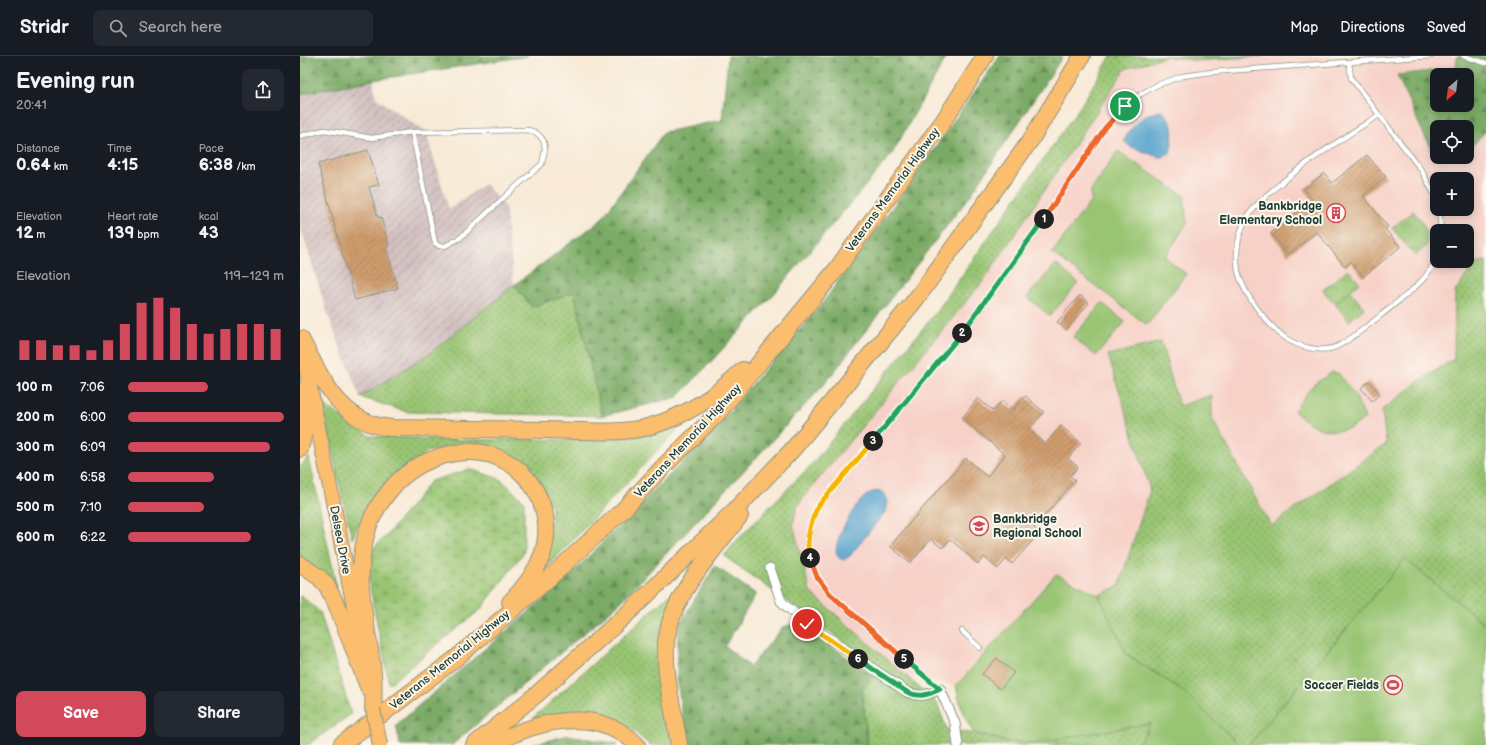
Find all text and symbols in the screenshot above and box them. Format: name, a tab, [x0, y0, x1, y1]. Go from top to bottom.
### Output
search box	[93, 10, 373, 46]
text: Stridr	[20, 16, 69, 39]
icon: search	[107, 17, 129, 39]
text: Search here	[139, 18, 222, 37]
text: Map	[1290, 19, 1318, 36]
text: Directions	[1340, 19, 1405, 36]
text: Saved	[1427, 19, 1466, 36]
text: Evening run	[16, 68, 135, 95]
north arrow	[1430, 68, 1474, 112]
map controls	[1430, 68, 1474, 268]
button: share	[242, 69, 284, 111]
pin	[1108, 89, 1142, 123]
icon: arrive	[1114, 95, 1136, 117]
text: 20:41	[16, 97, 47, 113]
button: locate	[1430, 120, 1474, 164]
street label: Veterans Memorial Highway	[843, 124, 944, 255]
text: Distance	[16, 142, 60, 155]
text: Time	[107, 142, 132, 155]
text: Pace	[199, 142, 224, 155]
text: 0.64	[16, 155, 51, 175]
text: 4:15	[107, 155, 138, 175]
text: 6:38	[199, 155, 233, 175]
text: km	[51, 160, 68, 173]
text: /km	[233, 160, 256, 173]
button: +	[1430, 172, 1474, 216]
place label: Bankbridge Elementary School	[1219, 199, 1322, 228]
building icon: Bankbridge Elementary School	[1325, 202, 1347, 224]
pin: 1	[1034, 209, 1054, 229]
text: Elevation	[16, 210, 62, 223]
text: Heart rate	[107, 210, 158, 223]
text: kcal	[199, 210, 218, 223]
text: 1	[1042, 212, 1046, 225]
text: 12	[16, 223, 33, 243]
text: 139	[107, 223, 134, 243]
text: 43	[199, 223, 219, 243]
button: −	[1430, 224, 1474, 268]
text: m	[33, 228, 45, 241]
text: bpm	[134, 228, 159, 241]
text: Elevation	[16, 268, 70, 284]
text: 119–129 m	[223, 268, 284, 284]
pin: 2	[952, 323, 972, 343]
text: 2	[959, 326, 965, 339]
text: 100 m	[16, 379, 52, 395]
text: 7:06	[80, 379, 105, 395]
street label: Veterans Memorial Highway	[631, 381, 745, 501]
text: 200 m	[16, 409, 54, 425]
text: 6:00	[80, 409, 106, 425]
pin: 3	[863, 431, 883, 451]
text: 3	[870, 434, 876, 447]
text: 300 m	[16, 439, 54, 455]
text: 6:09	[80, 439, 106, 455]
text: 400 m	[16, 469, 54, 485]
text: 6:58	[80, 469, 106, 485]
text: 500 m	[16, 499, 54, 515]
text: 7:10	[80, 499, 102, 515]
street label: Delsea Drive	[326, 504, 354, 576]
place label: Bankbridge Regional School	[993, 512, 1082, 541]
school or university icon: Bankbridge Regional School	[968, 515, 990, 537]
text: 600 m	[16, 529, 55, 545]
text: 6:22	[80, 529, 106, 545]
pin: 4	[800, 548, 820, 568]
text: 4	[807, 551, 813, 564]
street label: Veterans Memorial Highway	[387, 607, 514, 713]
pin	[790, 607, 824, 641]
icon: check	[796, 613, 818, 635]
pin: 6	[848, 649, 868, 669]
pin: 5	[894, 649, 914, 669]
text: 6	[855, 652, 861, 665]
text: 5	[901, 652, 907, 665]
sports icon: Soccer Fields	[1382, 674, 1404, 696]
place label: Soccer Fields	[1304, 678, 1379, 693]
button: Save	[16, 691, 146, 737]
button: Share	[154, 691, 284, 737]

